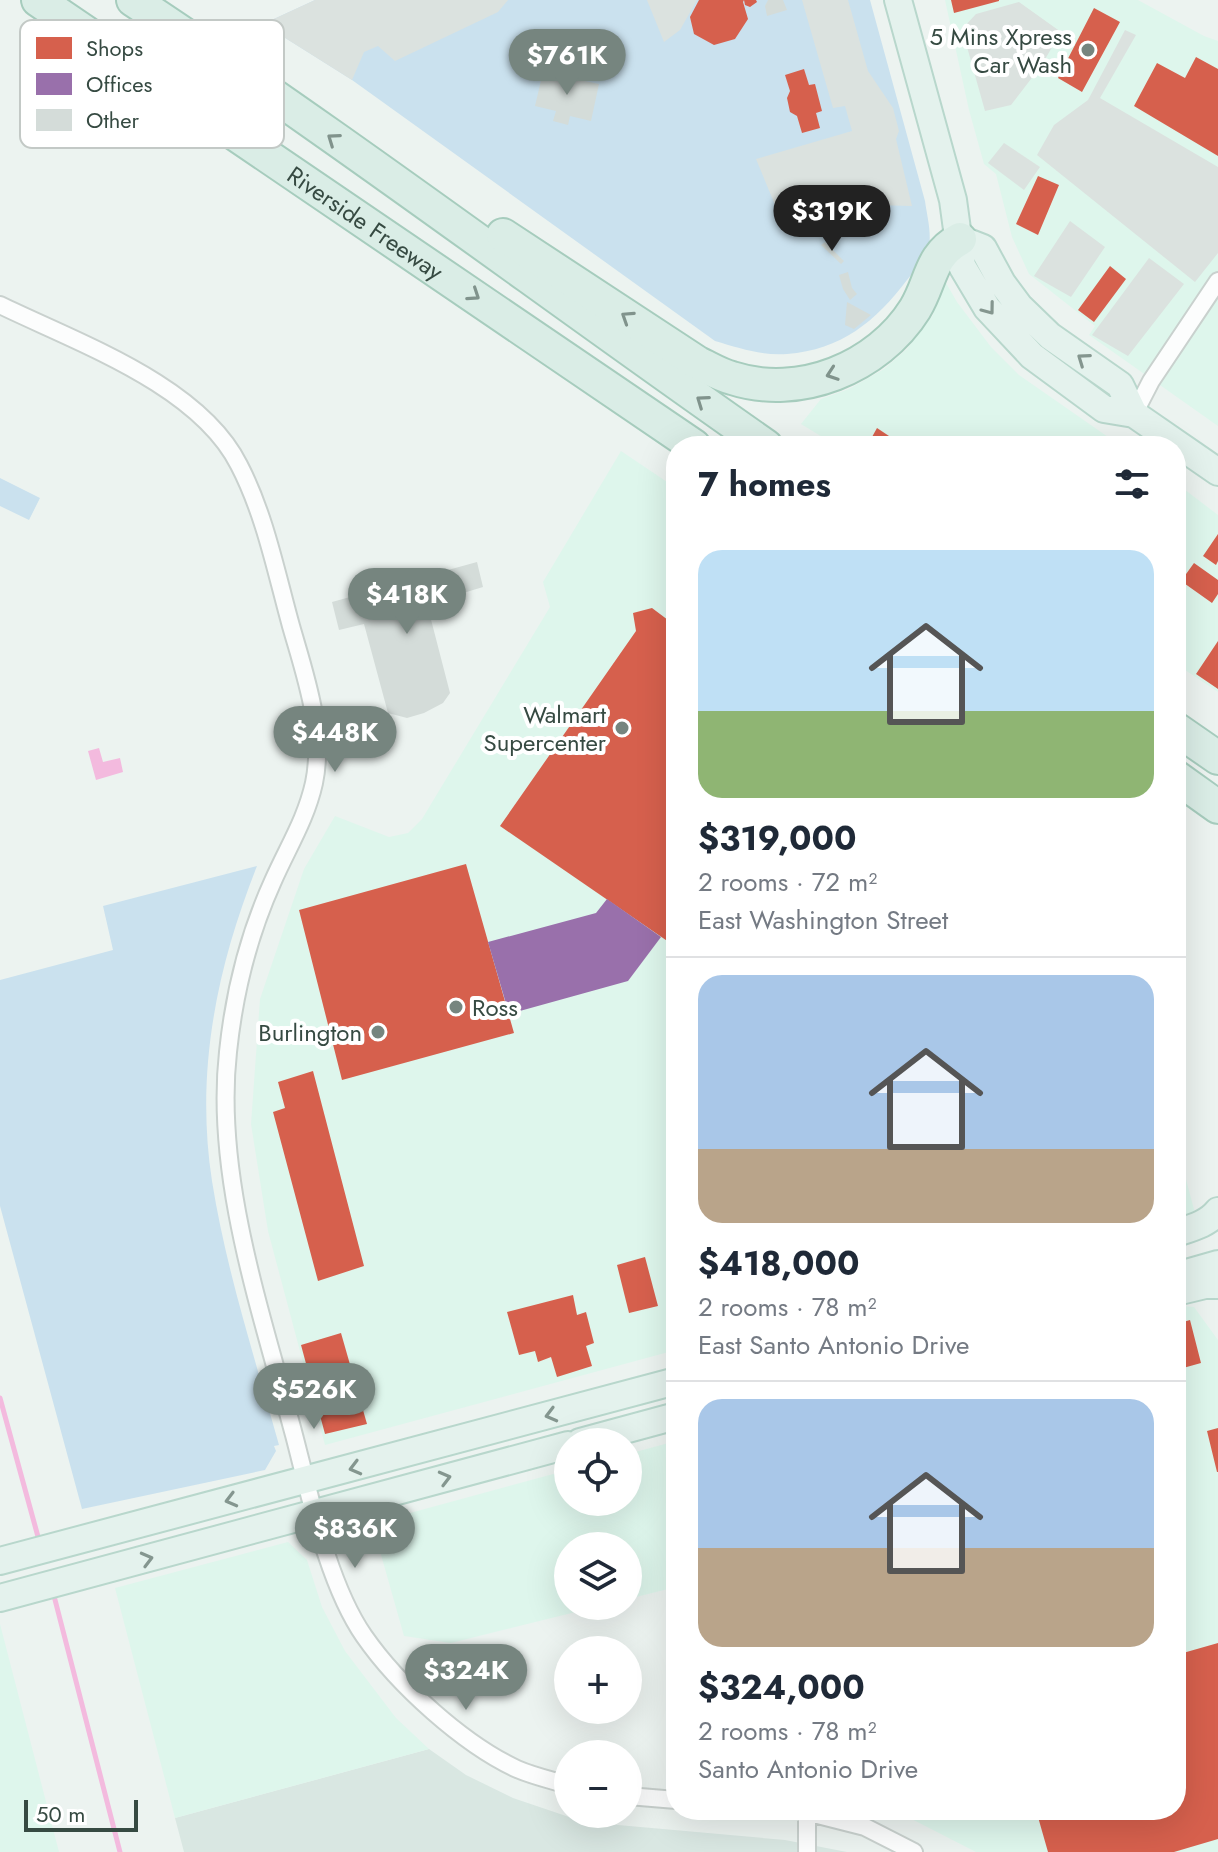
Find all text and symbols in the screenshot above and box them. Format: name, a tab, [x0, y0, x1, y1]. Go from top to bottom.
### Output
place label: 5 Mins Xpress Car Wash	[930, 19, 1072, 82]
legend	[20, 20, 284, 148]
pin: $761K	[511, 29, 623, 97]
text: Shops	[86, 32, 143, 64]
text: $761K	[527, 36, 607, 74]
marker: 5 Mins Xpress Car Wash	[1079, 41, 1097, 59]
text: Offices	[86, 68, 153, 100]
text: Other	[86, 104, 140, 136]
one-way arrow	[327, 134, 341, 149]
street label: Riverside Freeway	[280, 157, 451, 288]
pin: $319K	[776, 185, 888, 253]
text: $319K	[791, 192, 873, 230]
one-way arrow	[465, 285, 479, 300]
one-way arrow	[980, 300, 994, 315]
one-way arrow	[621, 311, 636, 326]
one-way arrow	[1077, 354, 1091, 369]
one-way arrow	[825, 365, 839, 381]
one-way arrow	[696, 396, 710, 411]
text: 7 homes	[698, 460, 831, 509]
icon: filters	[1110, 462, 1154, 506]
pin: $418K	[351, 568, 463, 636]
text: $418K	[366, 575, 448, 613]
icon: home	[854, 602, 998, 746]
place label: Walmart Supercenter	[484, 697, 607, 760]
pin: $448K	[279, 706, 391, 774]
text: $448K	[292, 713, 378, 751]
marker: Walmart Supercenter	[613, 719, 631, 737]
text: $319,000	[698, 814, 856, 863]
text: 2 rooms · 72 m²	[698, 863, 877, 901]
text: East Washington Street	[698, 901, 948, 939]
place label: Ross	[472, 990, 518, 1025]
marker: Ross	[447, 998, 465, 1016]
place label: Burlington	[258, 1015, 362, 1050]
marker: Burlington	[369, 1023, 387, 1041]
icon: home	[854, 1027, 998, 1171]
text: $418,000	[698, 1239, 860, 1288]
text: 2 rooms · 78 m²	[698, 1288, 877, 1326]
text: East Santo Antonio Drive	[698, 1326, 969, 1364]
pin: $526K	[258, 1363, 370, 1431]
text: $526K	[271, 1370, 357, 1408]
one-way arrow	[545, 1405, 559, 1422]
map controls	[554, 1428, 642, 1828]
button: locate	[554, 1428, 642, 1516]
icon: home	[854, 1451, 998, 1595]
one-way arrow	[348, 1459, 362, 1475]
one-way arrow	[438, 1471, 452, 1488]
one-way arrow	[224, 1491, 238, 1507]
pin: $836K	[299, 1502, 411, 1570]
text: $836K	[313, 1509, 397, 1547]
button: layers	[554, 1532, 642, 1620]
one-way arrow	[139, 1552, 153, 1568]
button: +	[554, 1636, 642, 1724]
pin: $324K	[410, 1644, 522, 1712]
text: $324K	[423, 1651, 509, 1689]
text: $324,000	[698, 1663, 865, 1712]
text: 2 rooms · 78 m²	[698, 1712, 877, 1750]
button: −	[554, 1740, 642, 1828]
text: Santo Antonio Drive	[698, 1750, 918, 1788]
scale bar	[24, 1796, 138, 1832]
text: 50 m	[36, 1798, 85, 1830]

